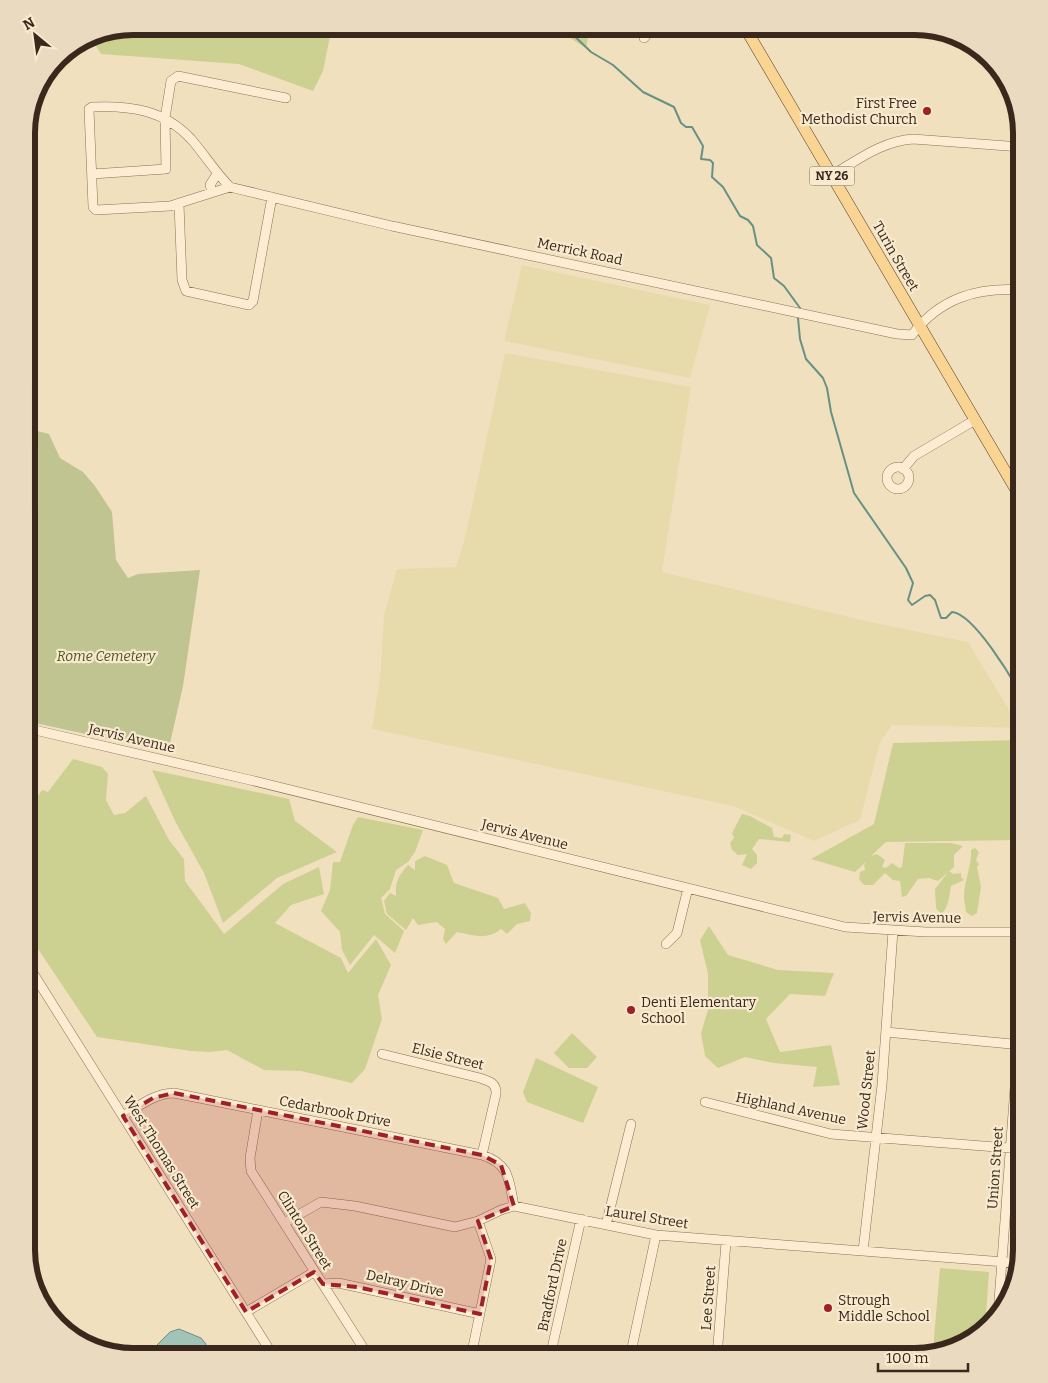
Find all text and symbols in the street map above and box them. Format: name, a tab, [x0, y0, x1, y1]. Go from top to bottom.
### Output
north arrow	[10, 10, 60, 60]
text: N	[20, 14, 38, 34]
place label: First Free Methodist Church	[801, 95, 917, 128]
marker: First Free Methodist Church	[921, 105, 933, 117]
road number: NY 26	[810, 167, 854, 186]
street label: Turin Street	[869, 218, 922, 294]
street label: Merrick Road	[536, 234, 624, 269]
park label: Rome Cemetery	[57, 648, 156, 665]
street label: Jervis Avenue	[86, 720, 177, 757]
street label: Jervis Avenue	[479, 815, 570, 853]
street label: Jervis Avenue	[872, 908, 961, 927]
place label: Denti Elementary School	[641, 994, 757, 1027]
marker: Denti Elementary School	[625, 1004, 637, 1016]
street label: Elsie Street	[410, 1039, 486, 1074]
street label: Wood Street	[854, 1049, 879, 1131]
street label: Highland Avenue	[734, 1088, 848, 1128]
street label: West Thomas Street	[120, 1092, 203, 1212]
street label: Cedarbrook Drive	[278, 1092, 392, 1131]
street label: Union Street	[984, 1126, 1007, 1210]
street label: Clinton Street	[274, 1188, 336, 1273]
street label: Laurel Street	[604, 1203, 690, 1232]
street label: Bradford Drive	[534, 1237, 571, 1333]
street label: Lee Street	[698, 1265, 719, 1331]
street label: Delray Drive	[364, 1266, 445, 1301]
place label: Strough Middle School	[838, 1292, 930, 1325]
marker: Strough Middle School	[822, 1302, 834, 1314]
scale bar	[878, 1340, 968, 1372]
text: 100 m	[886, 1349, 929, 1367]

